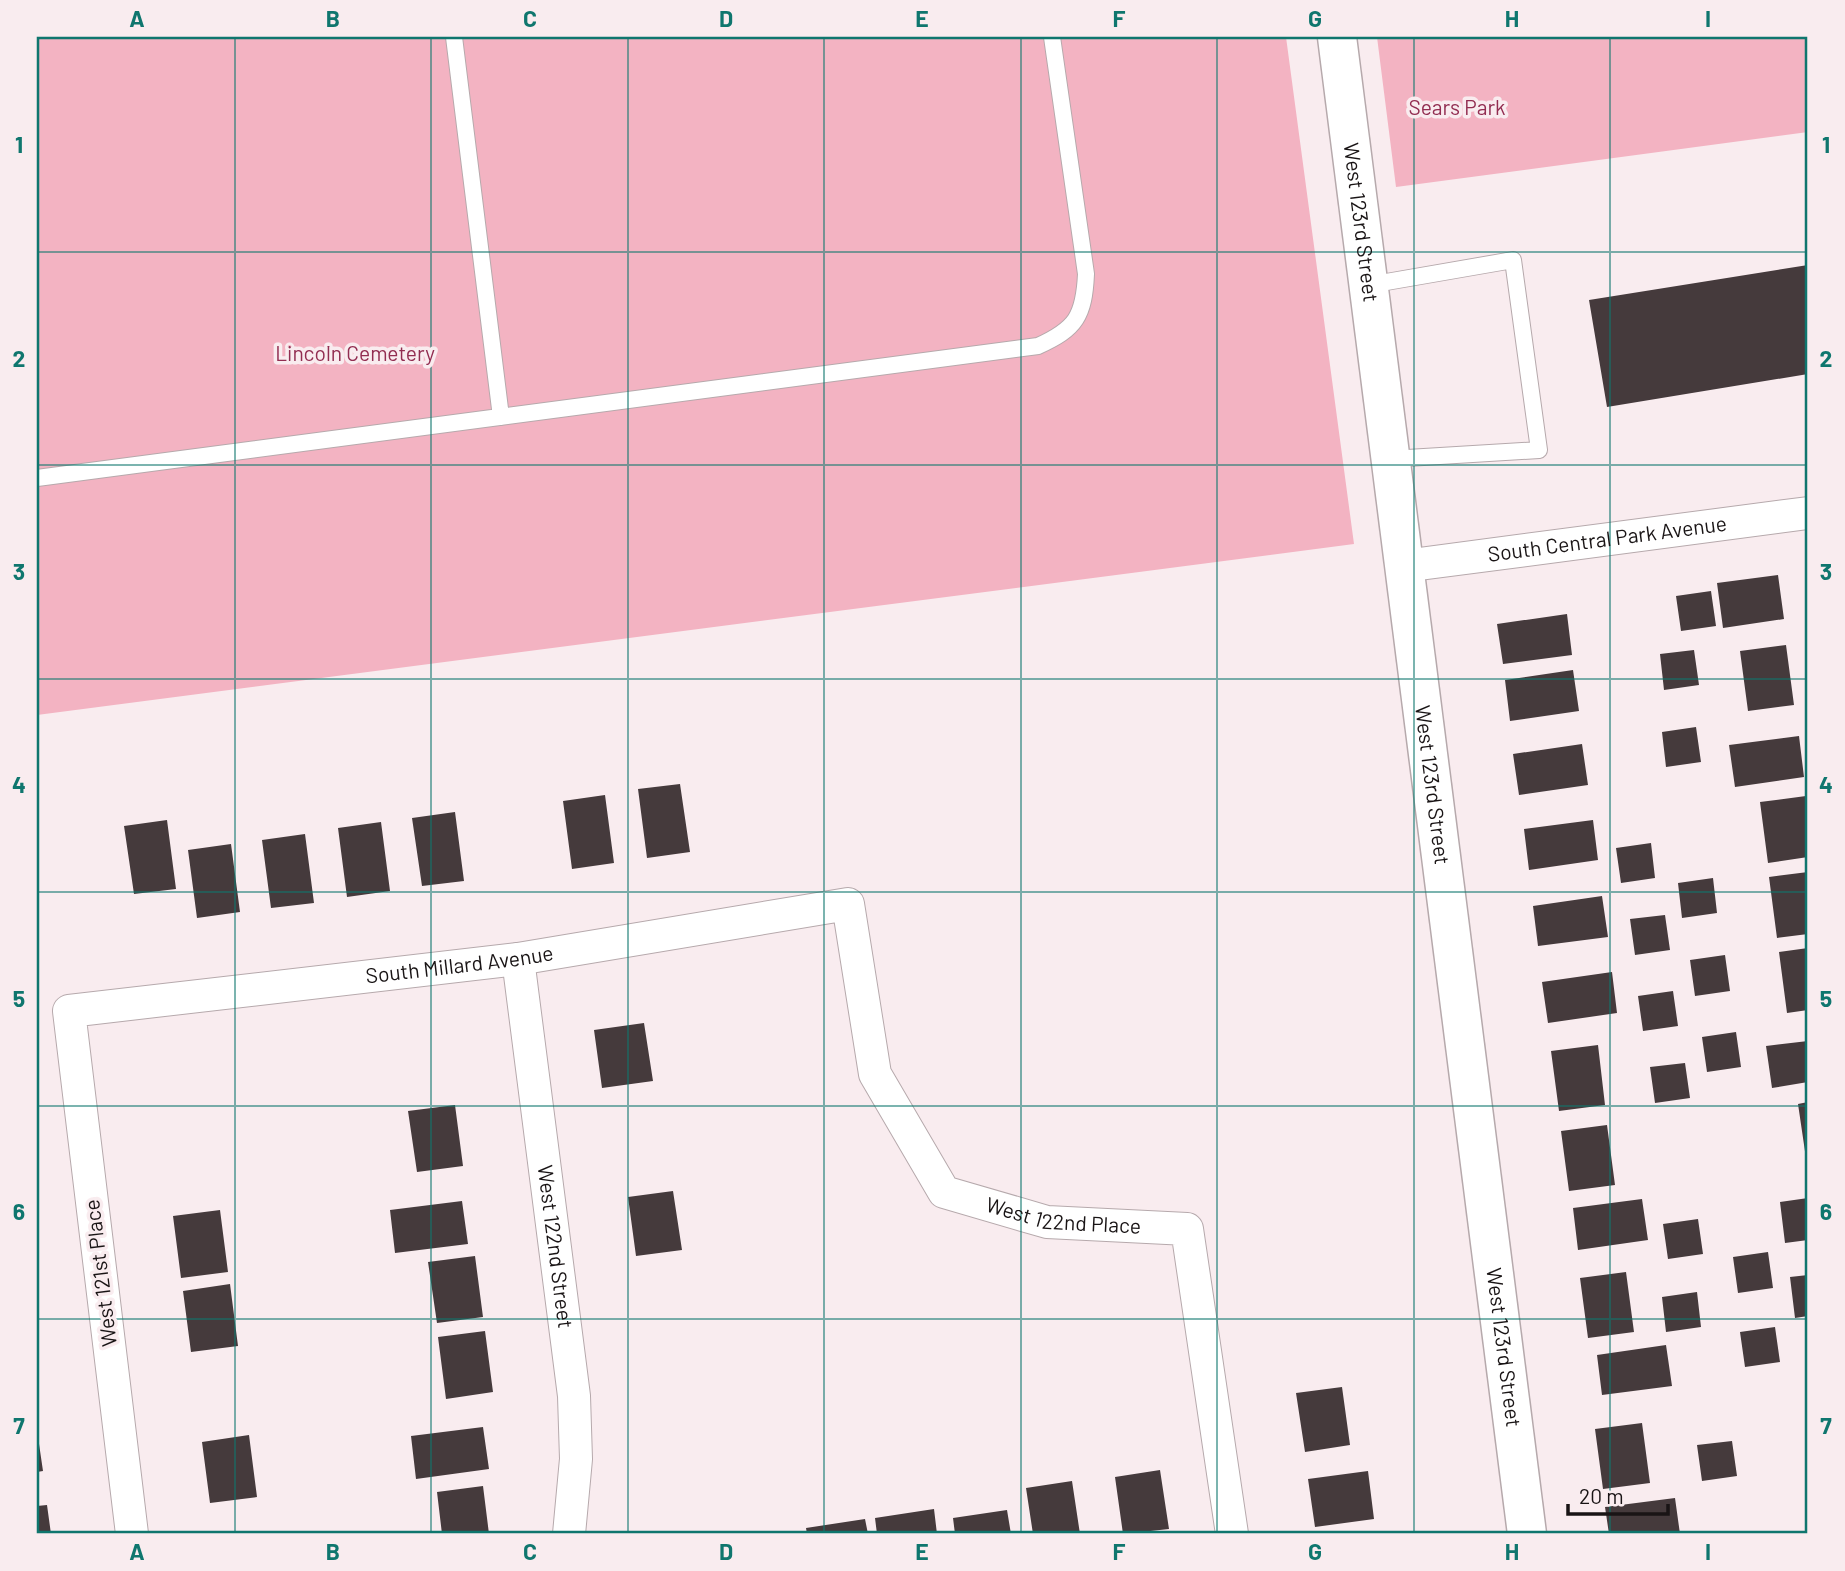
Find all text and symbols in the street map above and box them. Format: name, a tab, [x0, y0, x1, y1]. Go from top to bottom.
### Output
text: A	[129, 4, 145, 32]
text: B	[326, 4, 340, 32]
text: C	[523, 4, 537, 32]
text: D	[719, 4, 733, 32]
text: E	[915, 4, 929, 32]
text: F	[1113, 4, 1126, 32]
text: G	[1308, 4, 1322, 32]
text: H	[1505, 4, 1519, 32]
text: I	[1705, 4, 1711, 32]
park label: Sears Park	[1408, 94, 1506, 119]
text: 1	[15, 130, 23, 158]
text: 1	[1822, 130, 1830, 158]
street label: West 123rd Street	[1340, 141, 1385, 303]
park label: Lincoln Cemetery	[275, 340, 435, 365]
text: 2	[13, 344, 25, 372]
text: 2	[1820, 344, 1832, 372]
street label: South Central Park Avenue	[1486, 510, 1728, 566]
text: 3	[13, 557, 25, 585]
text: 3	[1820, 557, 1832, 585]
street label: West 123rd Street	[1411, 704, 1456, 866]
text: 4	[12, 770, 26, 798]
text: 4	[1819, 770, 1833, 798]
street label: South Millard Avenue	[364, 939, 555, 988]
text: 5	[13, 984, 25, 1012]
text: 5	[1820, 984, 1832, 1012]
street label: West 122nd Street	[533, 1163, 579, 1330]
street label: West 122nd Place	[983, 1191, 1142, 1238]
text: 6	[13, 1197, 25, 1225]
text: 6	[1820, 1197, 1832, 1225]
street label: West 121st Place	[78, 1198, 121, 1348]
street label: West 123rd Street	[1482, 1266, 1527, 1428]
text: 7	[13, 1411, 25, 1439]
text: 7	[1820, 1411, 1832, 1439]
scale bar	[1568, 1473, 1668, 1517]
text: 20 m	[1579, 1483, 1624, 1508]
text: A	[129, 1537, 145, 1565]
text: B	[326, 1537, 340, 1565]
text: C	[523, 1537, 537, 1565]
text: D	[719, 1537, 733, 1565]
text: E	[915, 1537, 929, 1565]
text: F	[1113, 1537, 1126, 1565]
text: G	[1308, 1537, 1322, 1565]
text: H	[1505, 1537, 1519, 1565]
text: I	[1705, 1537, 1711, 1565]

